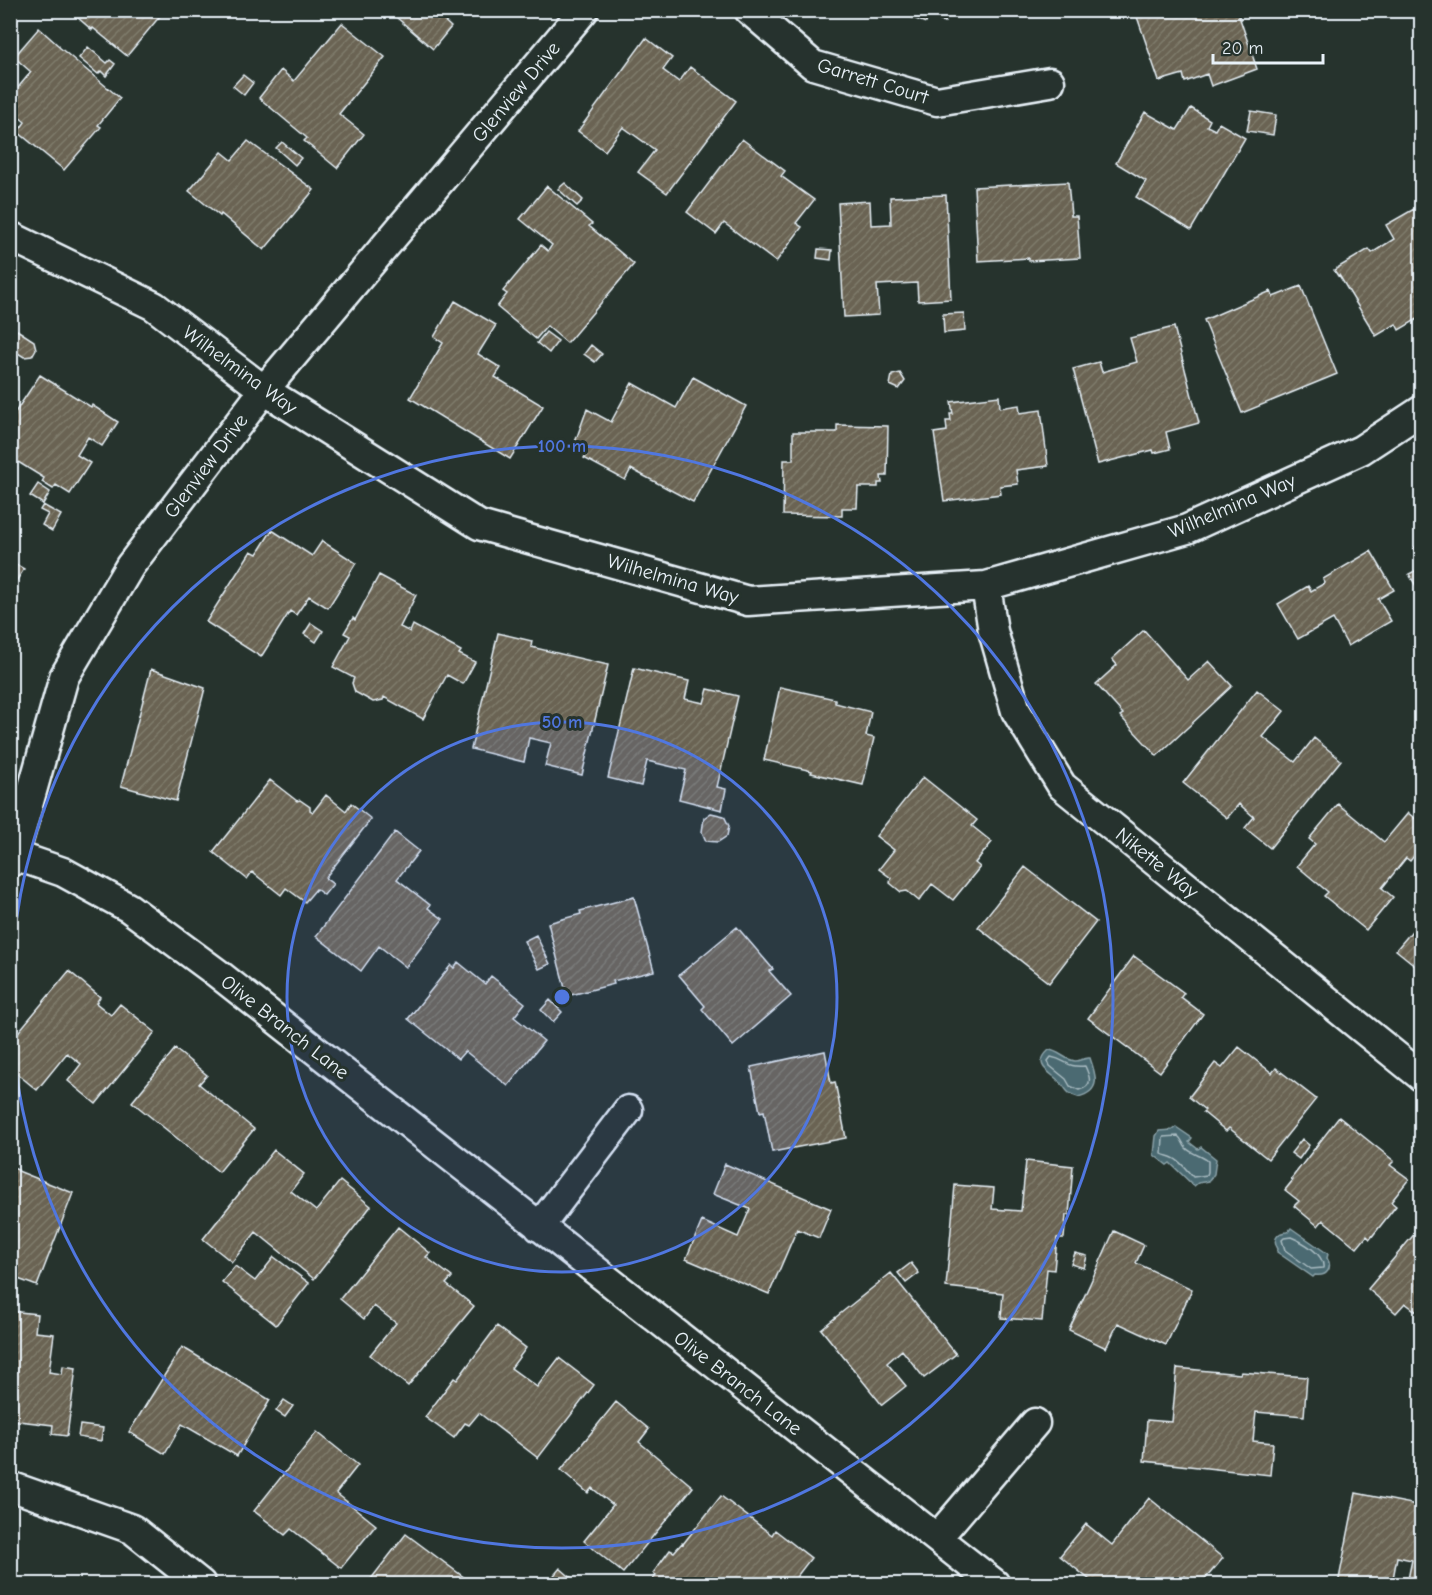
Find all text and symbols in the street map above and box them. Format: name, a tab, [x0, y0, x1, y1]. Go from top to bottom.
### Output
scale bar	[1213, 27, 1322, 65]
street label: Glenview Drive	[467, 37, 565, 147]
text: 20 m	[1222, 38, 1263, 59]
street label: Garrett Court	[815, 53, 933, 109]
street label: Wilhelmina Way	[178, 321, 302, 419]
street label: Glenview Drive	[159, 409, 253, 523]
text: 100 m	[538, 436, 586, 457]
street label: Wilhelmina Way	[1165, 469, 1299, 543]
street label: Wilhelmina Way	[605, 549, 741, 609]
text: 50 m	[542, 712, 582, 733]
street label: Nikette Way	[1111, 823, 1203, 903]
street label: Olive Branch Lane	[216, 970, 354, 1084]
centre of rings	[552, 987, 572, 1007]
street label: Olive Branch Lane	[669, 1326, 807, 1440]

